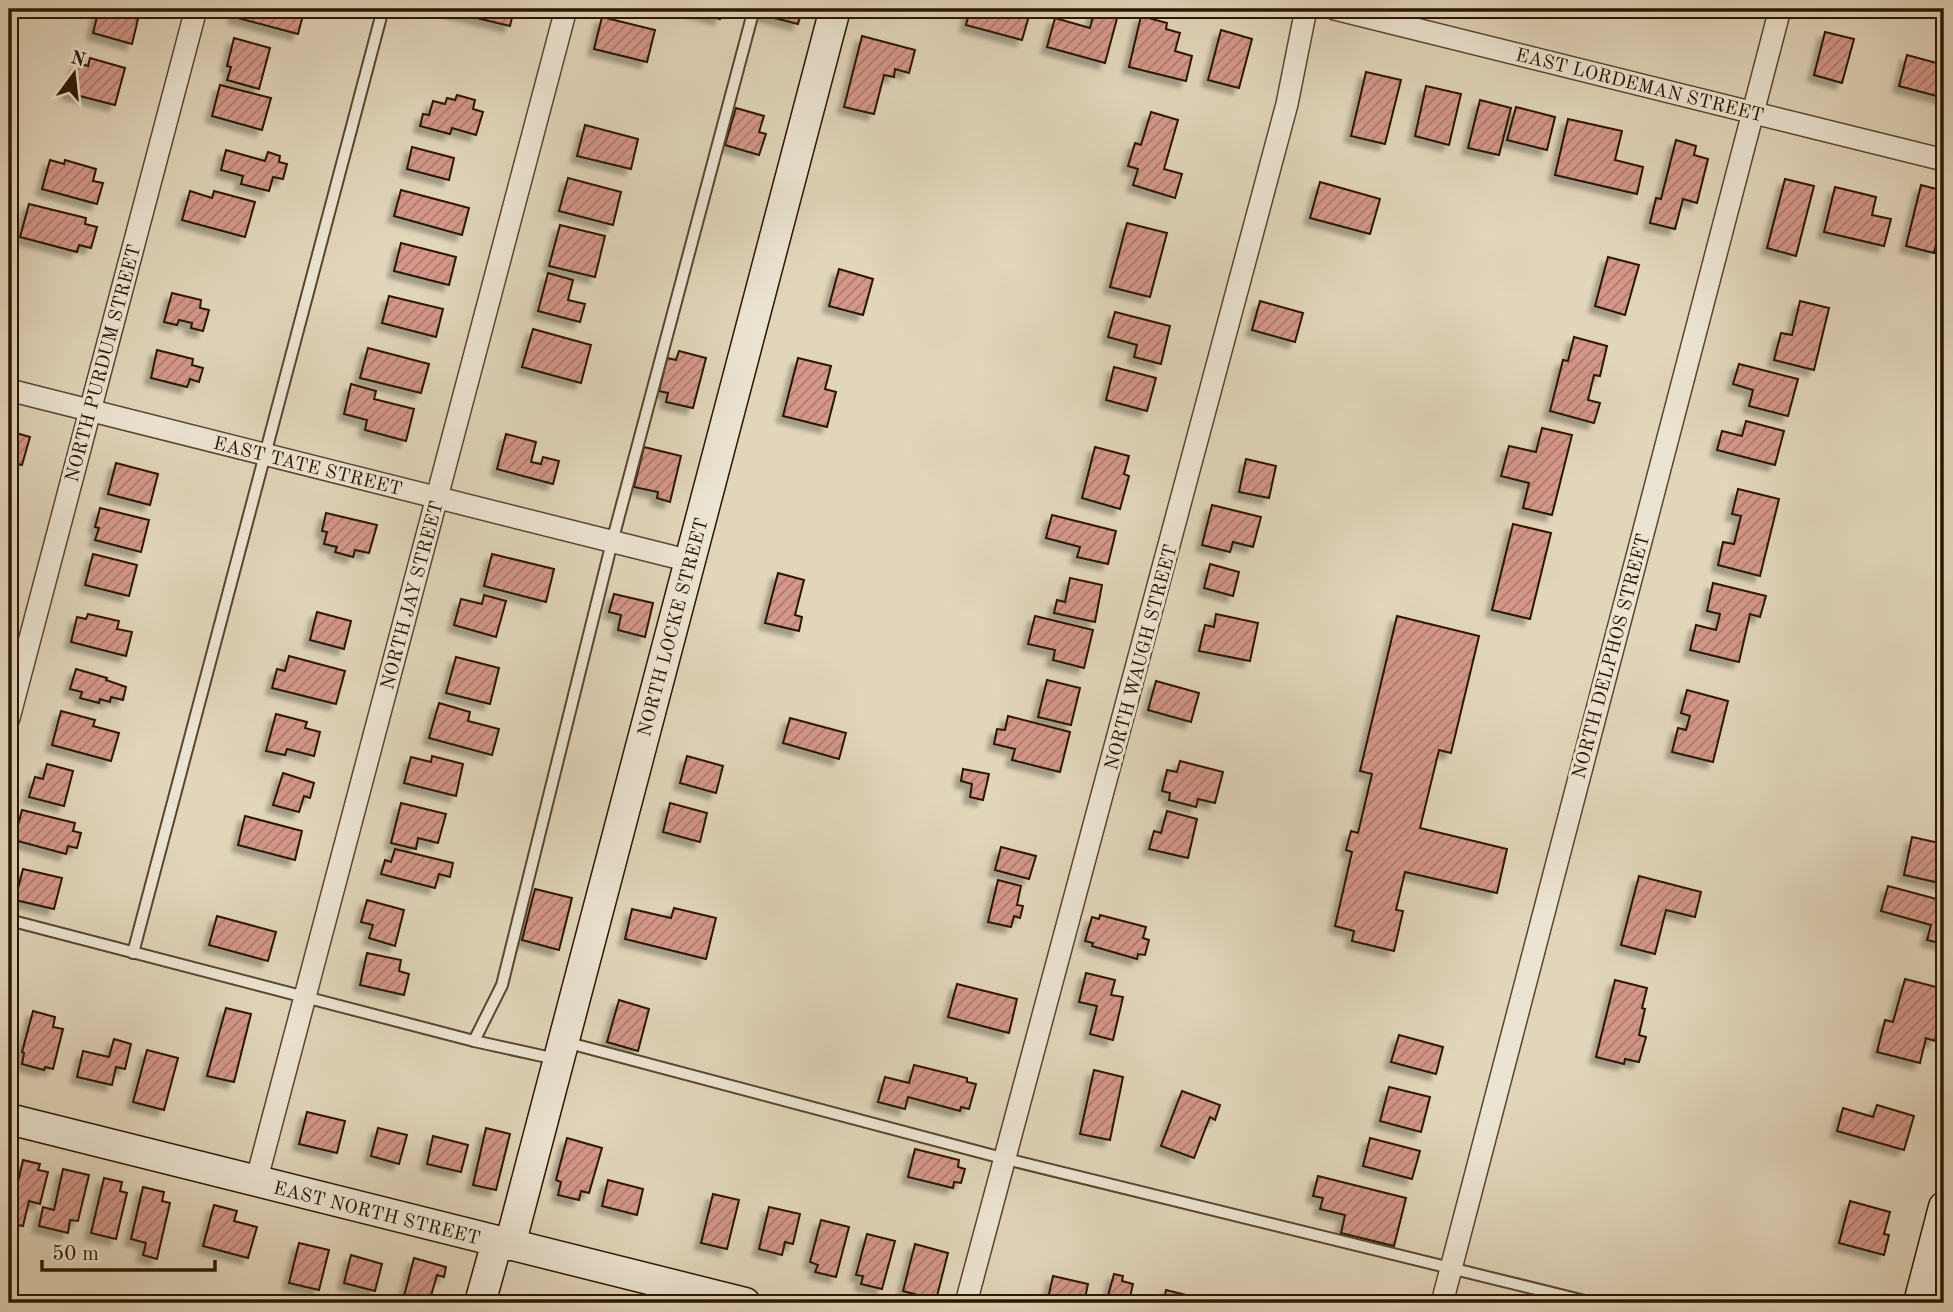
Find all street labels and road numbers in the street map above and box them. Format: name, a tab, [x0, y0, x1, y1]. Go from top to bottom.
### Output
street label: EAST LORDEMAN STREET	[1513, 46, 1765, 126]
street label: NORTH PURDUM STREET	[64, 243, 145, 484]
street label: EAST TATE STREET	[211, 435, 404, 500]
street label: NORTH JAY STREET	[379, 499, 448, 692]
street label: NORTH LOCKE STREET	[636, 516, 713, 739]
street label: NORTH DELPHOS STREET	[1570, 532, 1654, 781]
street label: NORTH WAUGH STREET	[1103, 543, 1182, 773]
street label: EAST NORTH STREET	[271, 1180, 482, 1249]

